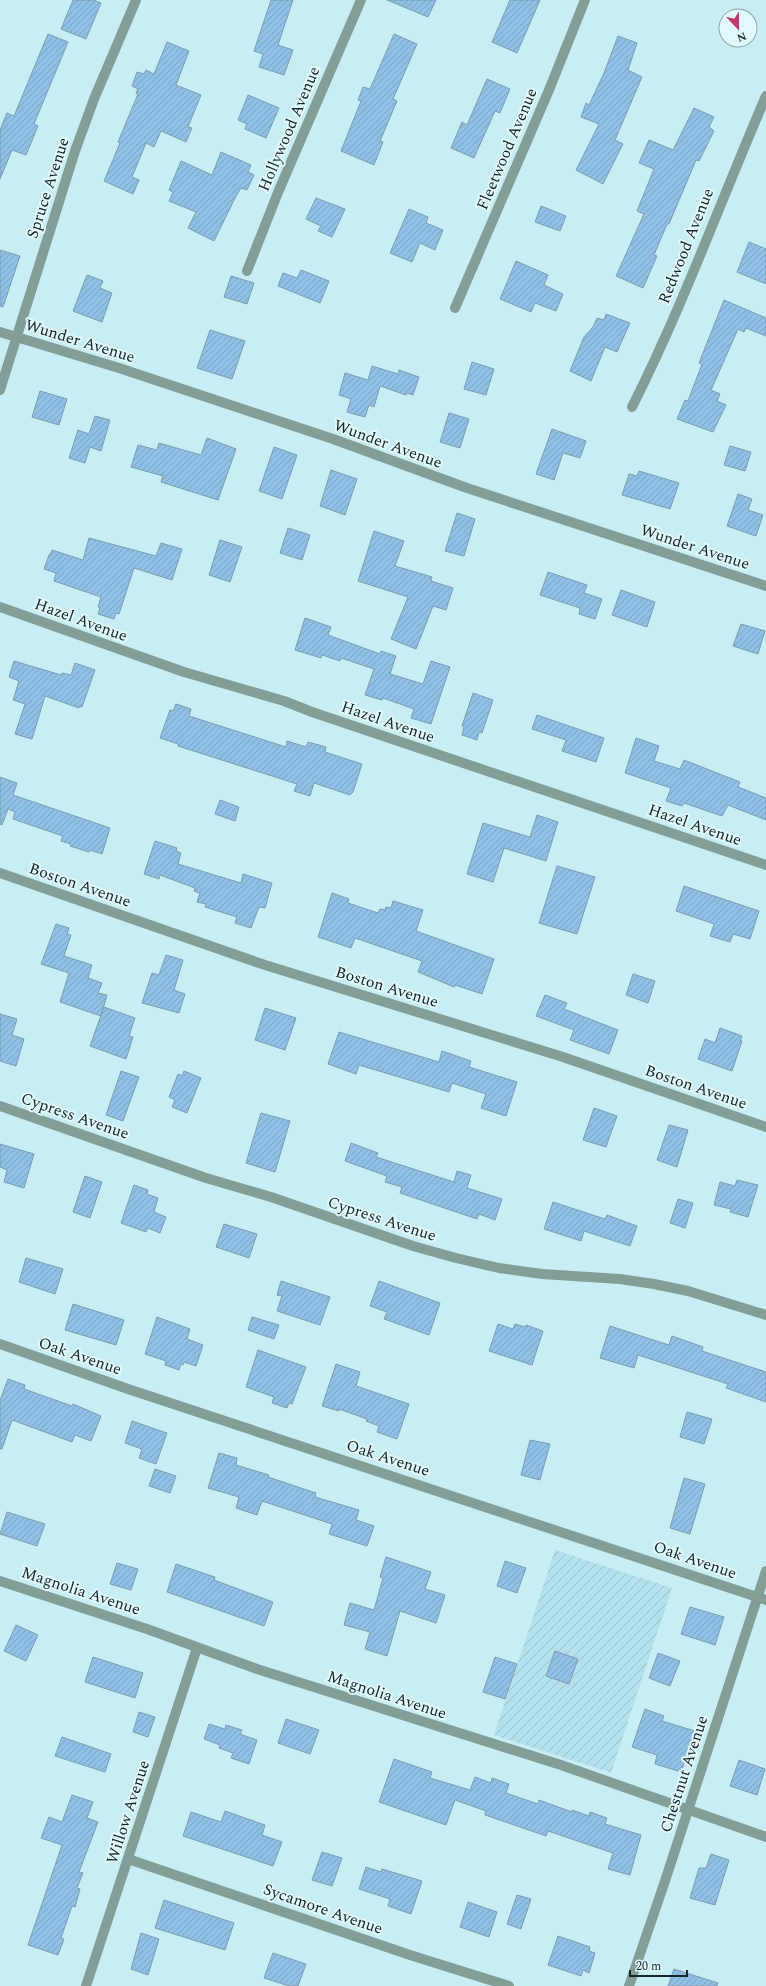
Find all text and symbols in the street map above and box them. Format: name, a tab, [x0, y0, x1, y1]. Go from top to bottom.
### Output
north arrow	[718, 8, 758, 48]
text: N	[734, 27, 749, 46]
street label: Hollywood Avenue	[252, 63, 326, 195]
street label: Fleetwood Avenue	[470, 84, 544, 214]
street label: Spruce Avenue	[20, 134, 76, 242]
street label: Redwood Avenue	[652, 185, 720, 307]
street label: Wunder Avenue	[22, 313, 138, 369]
street label: Wunder Avenue	[330, 413, 446, 475]
street label: Wunder Avenue	[637, 518, 753, 576]
street label: Hazel Avenue	[31, 592, 131, 648]
street label: Hazel Avenue	[338, 695, 438, 749]
street label: Hazel Avenue	[645, 798, 745, 852]
street label: Boston Avenue	[26, 856, 134, 914]
street label: Boston Avenue	[333, 960, 441, 1014]
street label: Boston Avenue	[642, 1058, 750, 1116]
street label: Cypress Avenue	[18, 1086, 132, 1146]
street label: Cypress Avenue	[325, 1190, 439, 1248]
street label: Oak Avenue	[35, 1331, 125, 1381]
street label: Oak Avenue	[343, 1433, 433, 1483]
street label: Oak Avenue	[650, 1535, 740, 1585]
street label: Magnolia Avenue	[18, 1560, 144, 1622]
street label: Magnolia Avenue	[324, 1664, 450, 1726]
street label: Chestnut Avenue	[654, 1712, 714, 1836]
street label: Willow Avenue	[100, 1757, 156, 1867]
street label: Sycamore Avenue	[260, 1877, 386, 1941]
scale bar	[630, 1952, 687, 1978]
text: 20 m	[636, 1957, 661, 1976]

